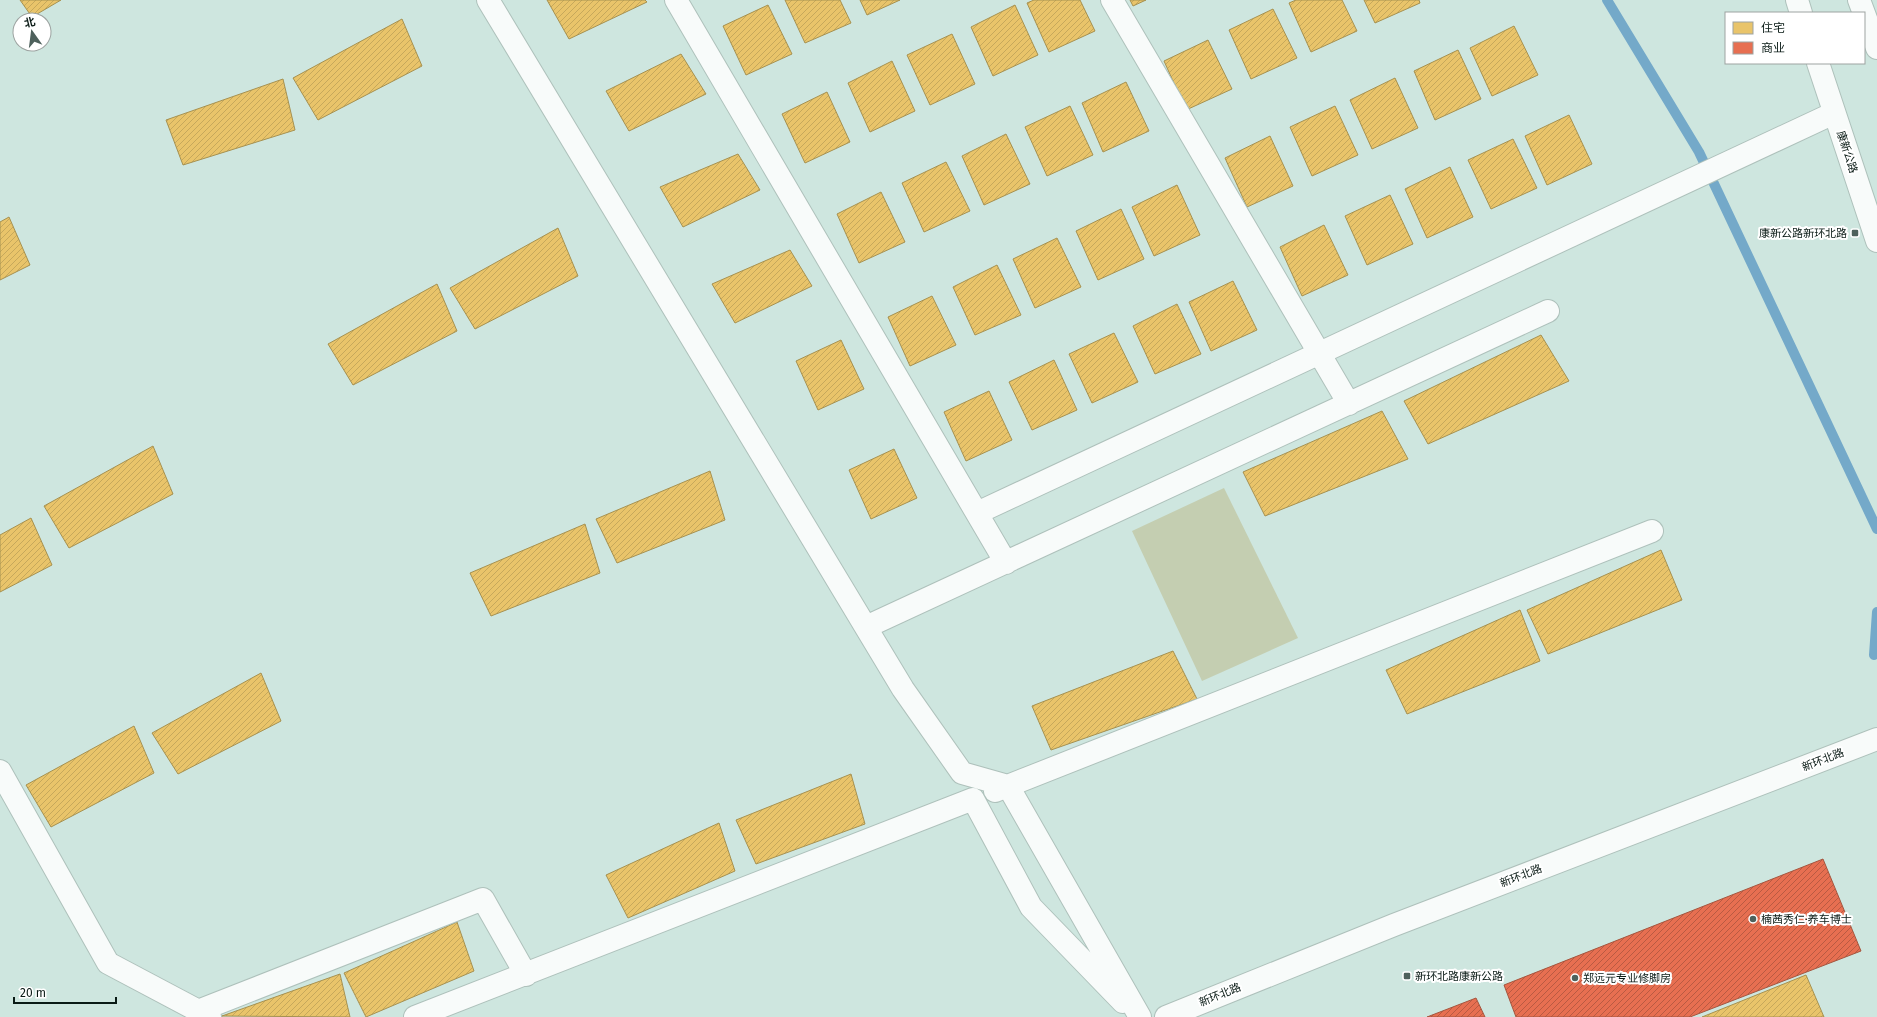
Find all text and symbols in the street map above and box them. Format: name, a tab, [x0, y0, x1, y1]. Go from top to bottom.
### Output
north arrow	[12, 12, 52, 52]
legend	[1725, 12, 1865, 64]
text: 北	[23, 15, 37, 30]
text: 住宅	[1761, 21, 1785, 35]
text: 商业	[1761, 41, 1785, 55]
street label: 康新公路	[1834, 129, 1860, 175]
place label: 康新公路新环北路	[1759, 227, 1847, 240]
marker: 康新公路新环北路	[1850, 228, 1860, 238]
street label: 新环北路	[1800, 746, 1846, 774]
street label: 新环北路	[1498, 862, 1544, 890]
place label: 楠茜秀仁·养车博士	[1761, 913, 1852, 926]
marker: 楠茜秀仁·养车博士	[1748, 914, 1758, 924]
place label: 新环北路康新公路	[1415, 970, 1503, 983]
marker: 新环北路康新公路	[1402, 971, 1412, 981]
place label: 郑远元专业修脚房	[1583, 972, 1671, 985]
marker: 郑远元专业修脚房	[1570, 973, 1580, 983]
scale bar	[14, 979, 116, 1005]
street label: 新环北路	[1197, 981, 1243, 1009]
text: 20 m	[20, 986, 46, 1000]

